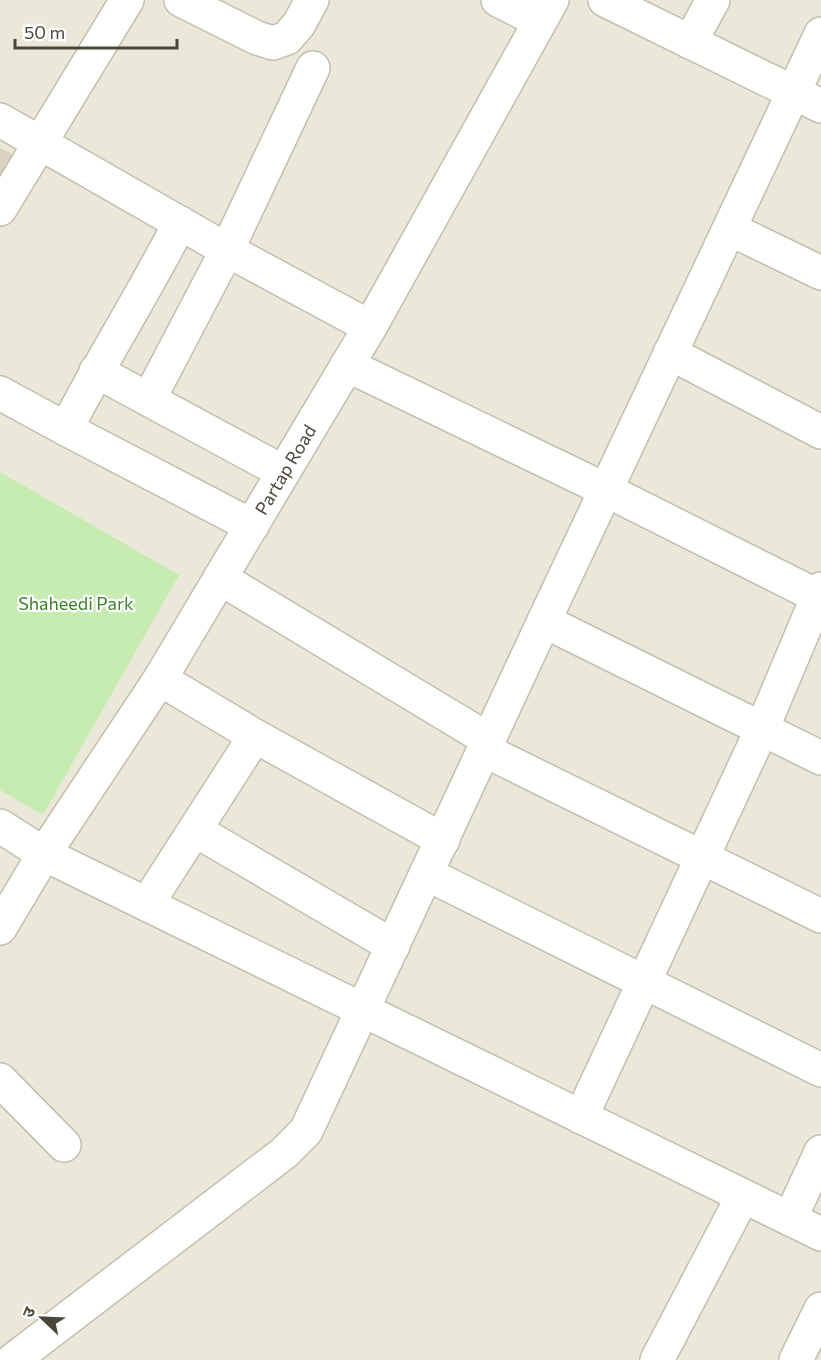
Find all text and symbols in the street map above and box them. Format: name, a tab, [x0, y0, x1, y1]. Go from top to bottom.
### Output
scale bar	[15, 12, 177, 50]
text: 50 m	[24, 21, 65, 43]
street label: Partap Road	[250, 421, 320, 518]
park label: Shaheedi Park	[18, 592, 134, 614]
north arrow	[12, 1288, 72, 1348]
text: उ	[17, 1303, 39, 1320]

